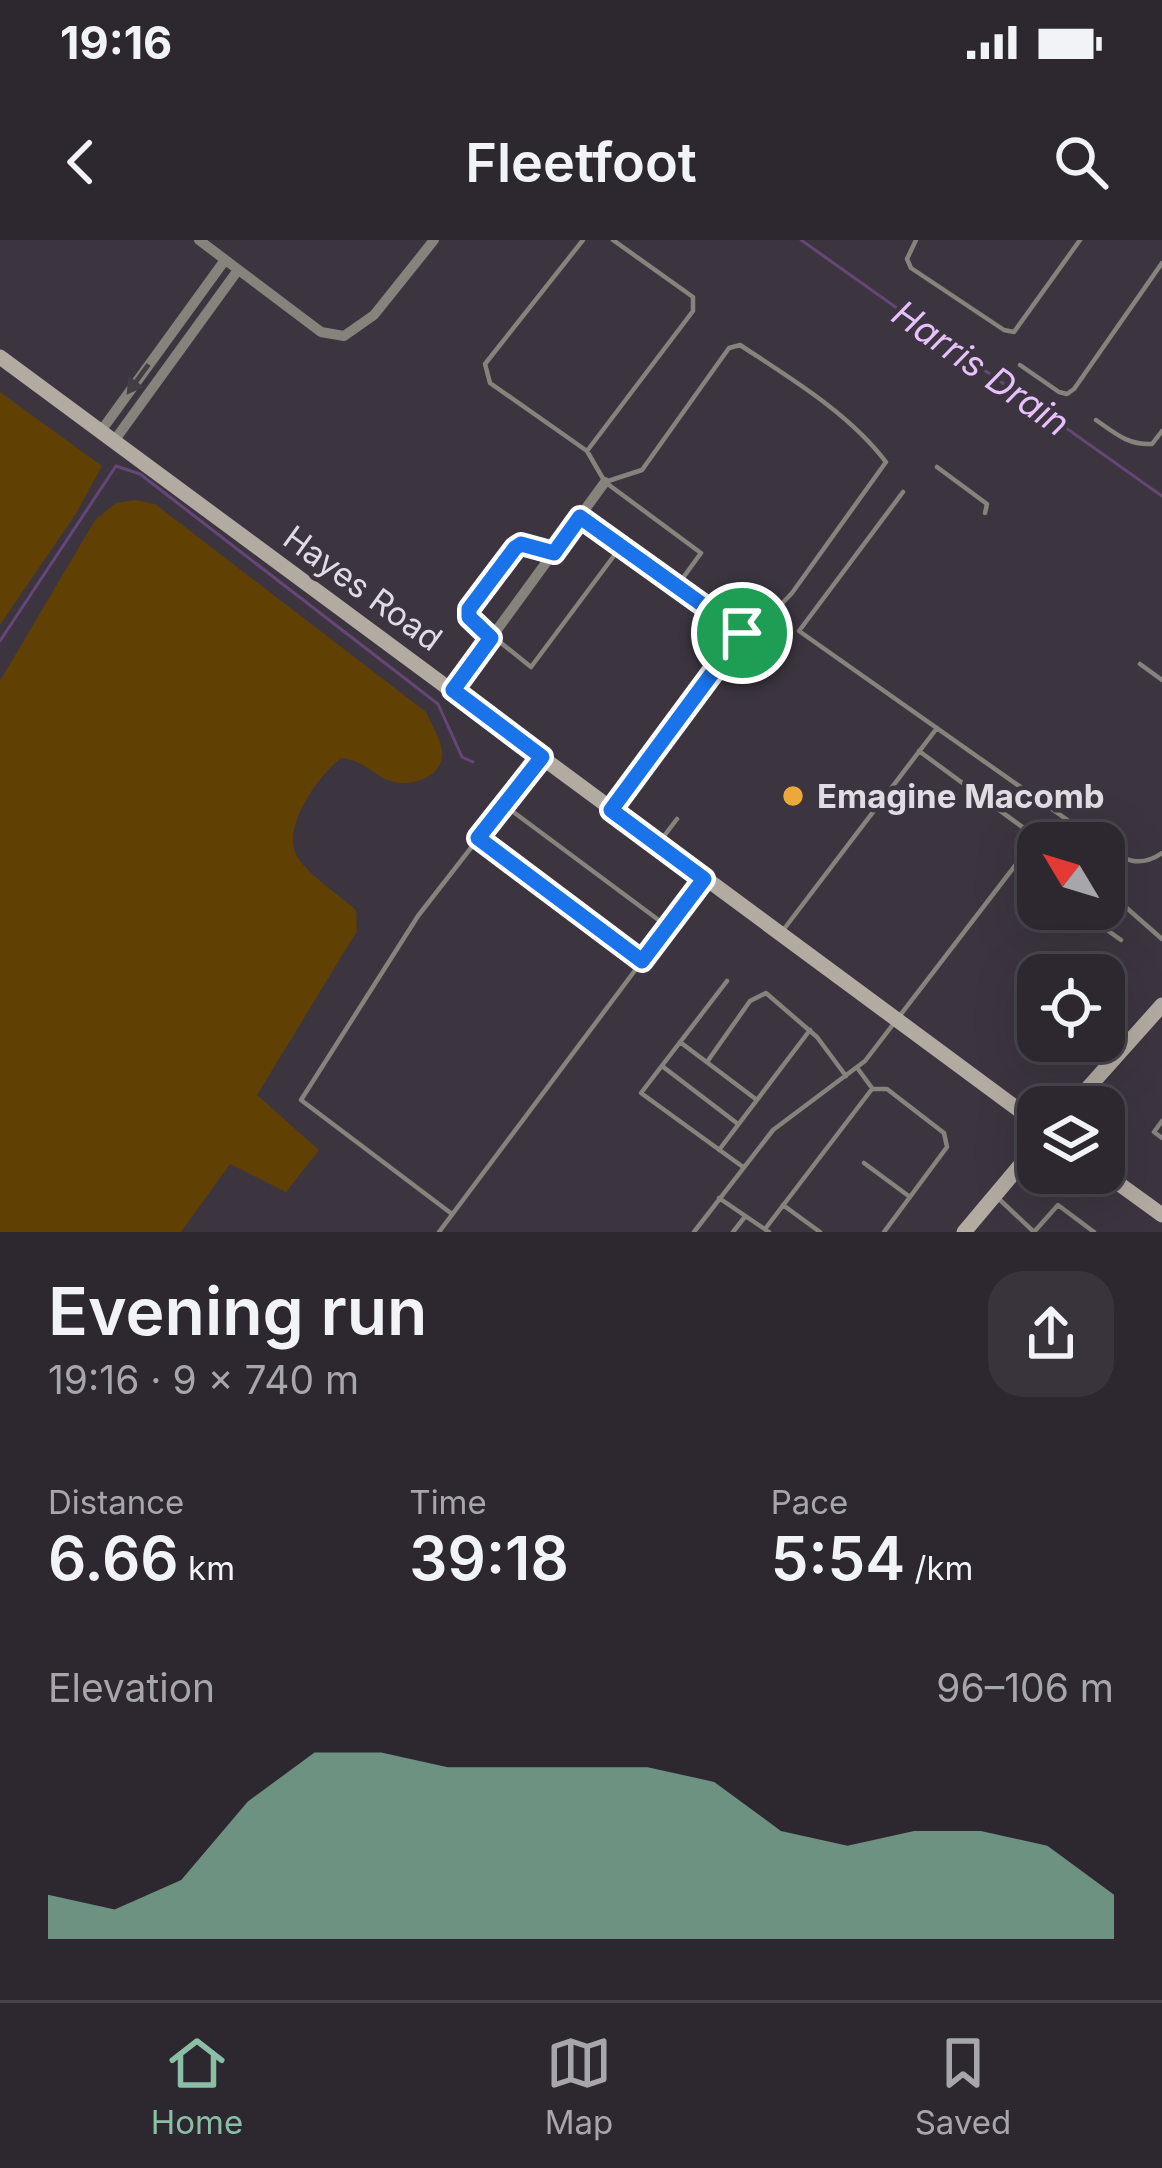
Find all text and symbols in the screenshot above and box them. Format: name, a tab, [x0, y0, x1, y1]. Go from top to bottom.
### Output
text: 19:16	[60, 15, 172, 70]
icon: back	[48, 129, 114, 195]
icon: search	[1048, 129, 1114, 195]
text: Fleetfoot	[465, 130, 697, 195]
water label: Harris Drain	[884, 291, 1078, 445]
one-way arrow	[127, 363, 150, 395]
street label: Hayes Road	[276, 517, 450, 659]
pin	[691, 582, 793, 684]
icon: arrive	[709, 600, 775, 666]
place label: Emagine Macomb	[817, 776, 1105, 816]
marker: Emagine Macomb	[780, 783, 806, 809]
north arrow	[1017, 822, 1125, 930]
map controls	[1017, 822, 1125, 1194]
button: locate	[1017, 954, 1125, 1062]
button: layers	[1017, 1086, 1125, 1194]
text: Evening run	[48, 1271, 427, 1351]
button: share	[988, 1271, 1114, 1397]
text: 19:16 · 9 × 740 m	[48, 1356, 359, 1403]
text: Distance	[48, 1482, 184, 1522]
text: Time	[409, 1482, 487, 1522]
text: Pace	[771, 1482, 848, 1522]
text: 6.66	[48, 1522, 179, 1594]
text: 39:18	[409, 1522, 569, 1594]
text: 5:54	[771, 1522, 905, 1594]
text: km	[179, 1548, 235, 1588]
text: /km	[905, 1548, 973, 1588]
text: Elevation	[48, 1664, 215, 1711]
text: 96–106 m	[936, 1664, 1114, 1711]
tab: Home	[151, 2030, 243, 2142]
tab: Map	[545, 2030, 613, 2142]
tab: Saved	[915, 2030, 1011, 2142]

